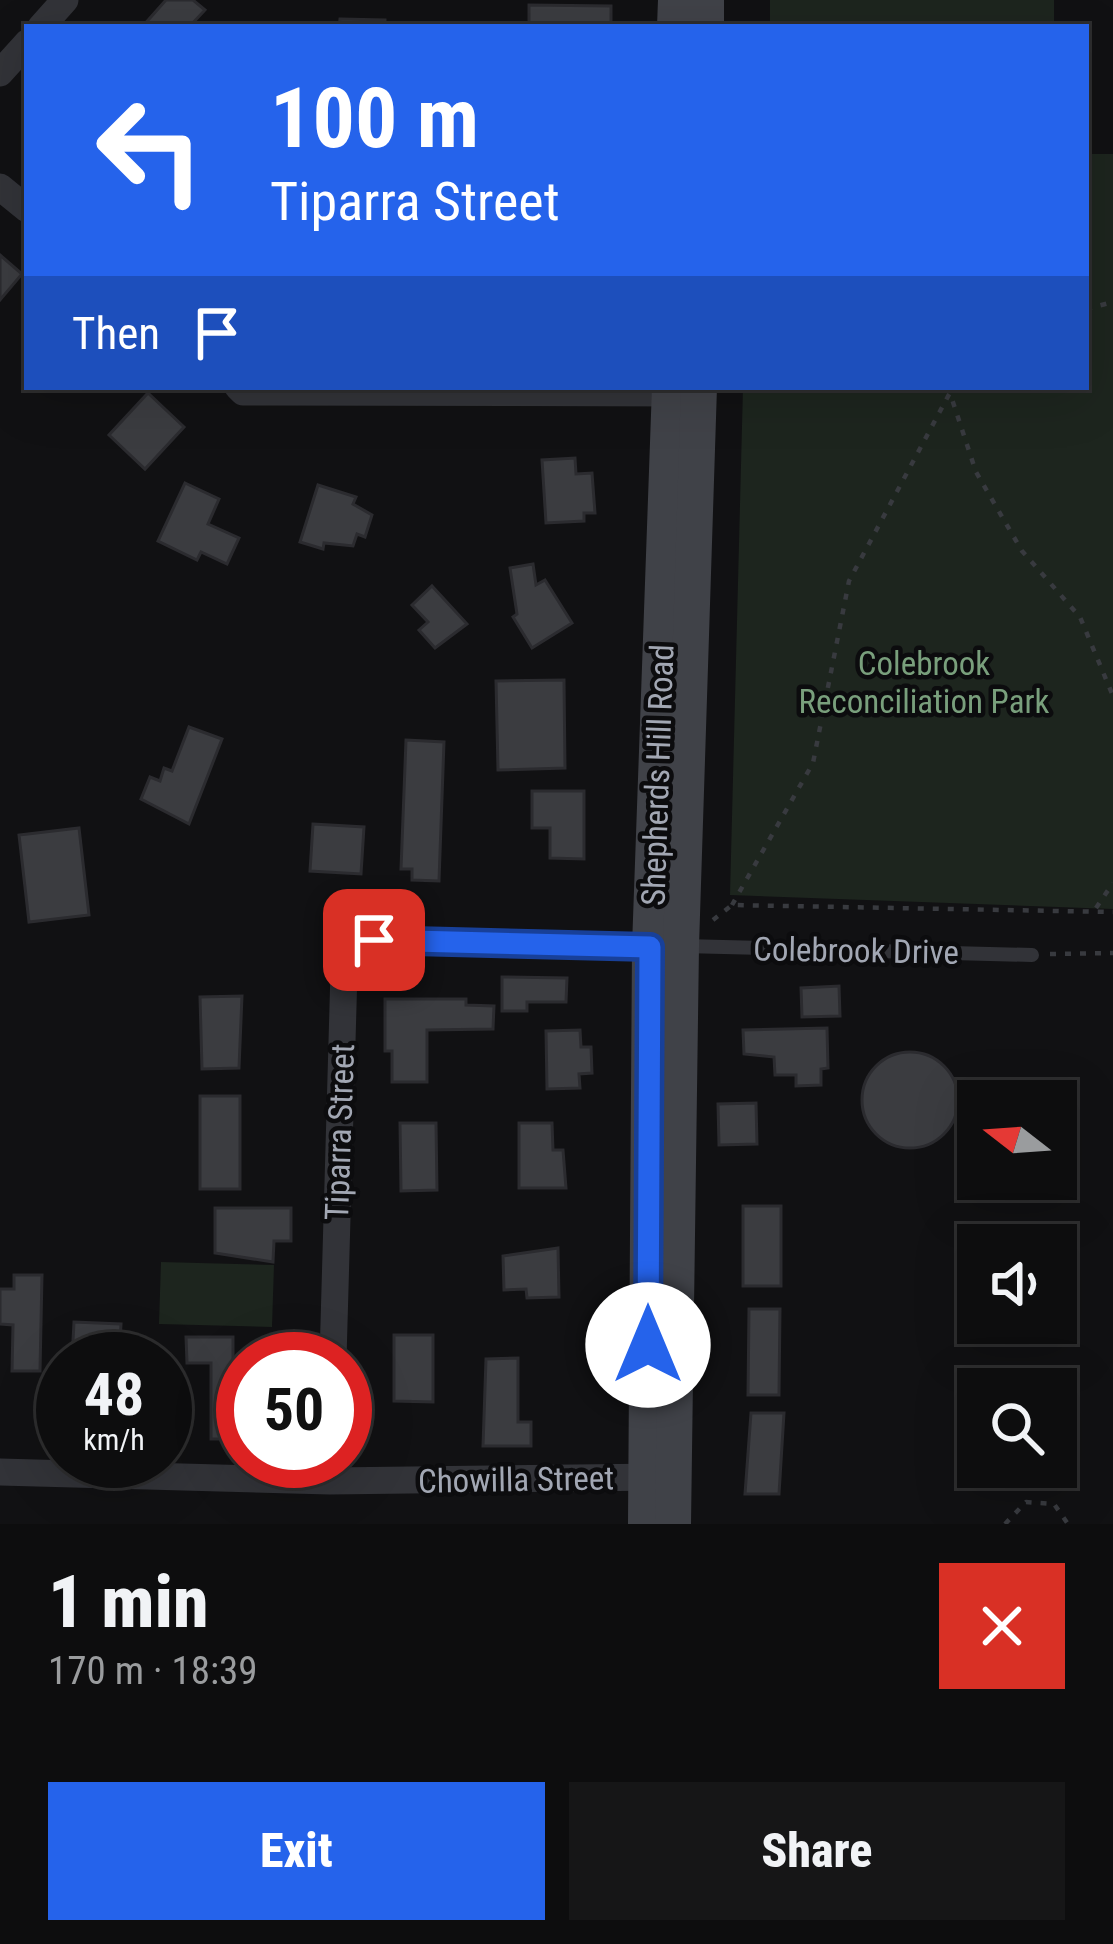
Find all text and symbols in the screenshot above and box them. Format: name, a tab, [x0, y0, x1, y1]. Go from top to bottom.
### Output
text: 100 m	[270, 69, 479, 168]
icon: left	[72, 72, 228, 228]
text: Tiparra Street	[270, 170, 560, 233]
icon: arrive	[184, 300, 250, 366]
text: Then	[72, 307, 160, 360]
street label: Shepherds Hill Road	[633, 643, 682, 907]
park label: Colebrook Reconciliation Park	[799, 644, 1050, 721]
pin	[323, 889, 425, 991]
icon: arrive	[341, 907, 407, 973]
street label: Colebrook Drive	[753, 929, 959, 972]
street label: Tiparra Street	[317, 1043, 362, 1221]
north arrow	[957, 1080, 1077, 1200]
map controls	[957, 1080, 1077, 1488]
button: sound	[957, 1224, 1077, 1344]
position arrow	[585, 1282, 711, 1408]
speed limit sign: 50	[216, 1332, 372, 1488]
text: 48	[84, 1359, 144, 1430]
button: search	[957, 1368, 1077, 1488]
text: km/h	[83, 1422, 145, 1457]
street label: Chowilla Street	[418, 1458, 614, 1501]
text: 1 min	[48, 1560, 209, 1645]
button: close	[939, 1563, 1065, 1689]
text: 170 m · 18:39	[48, 1648, 258, 1694]
button: Exit	[48, 1782, 545, 1920]
button: Share	[569, 1782, 1065, 1920]

